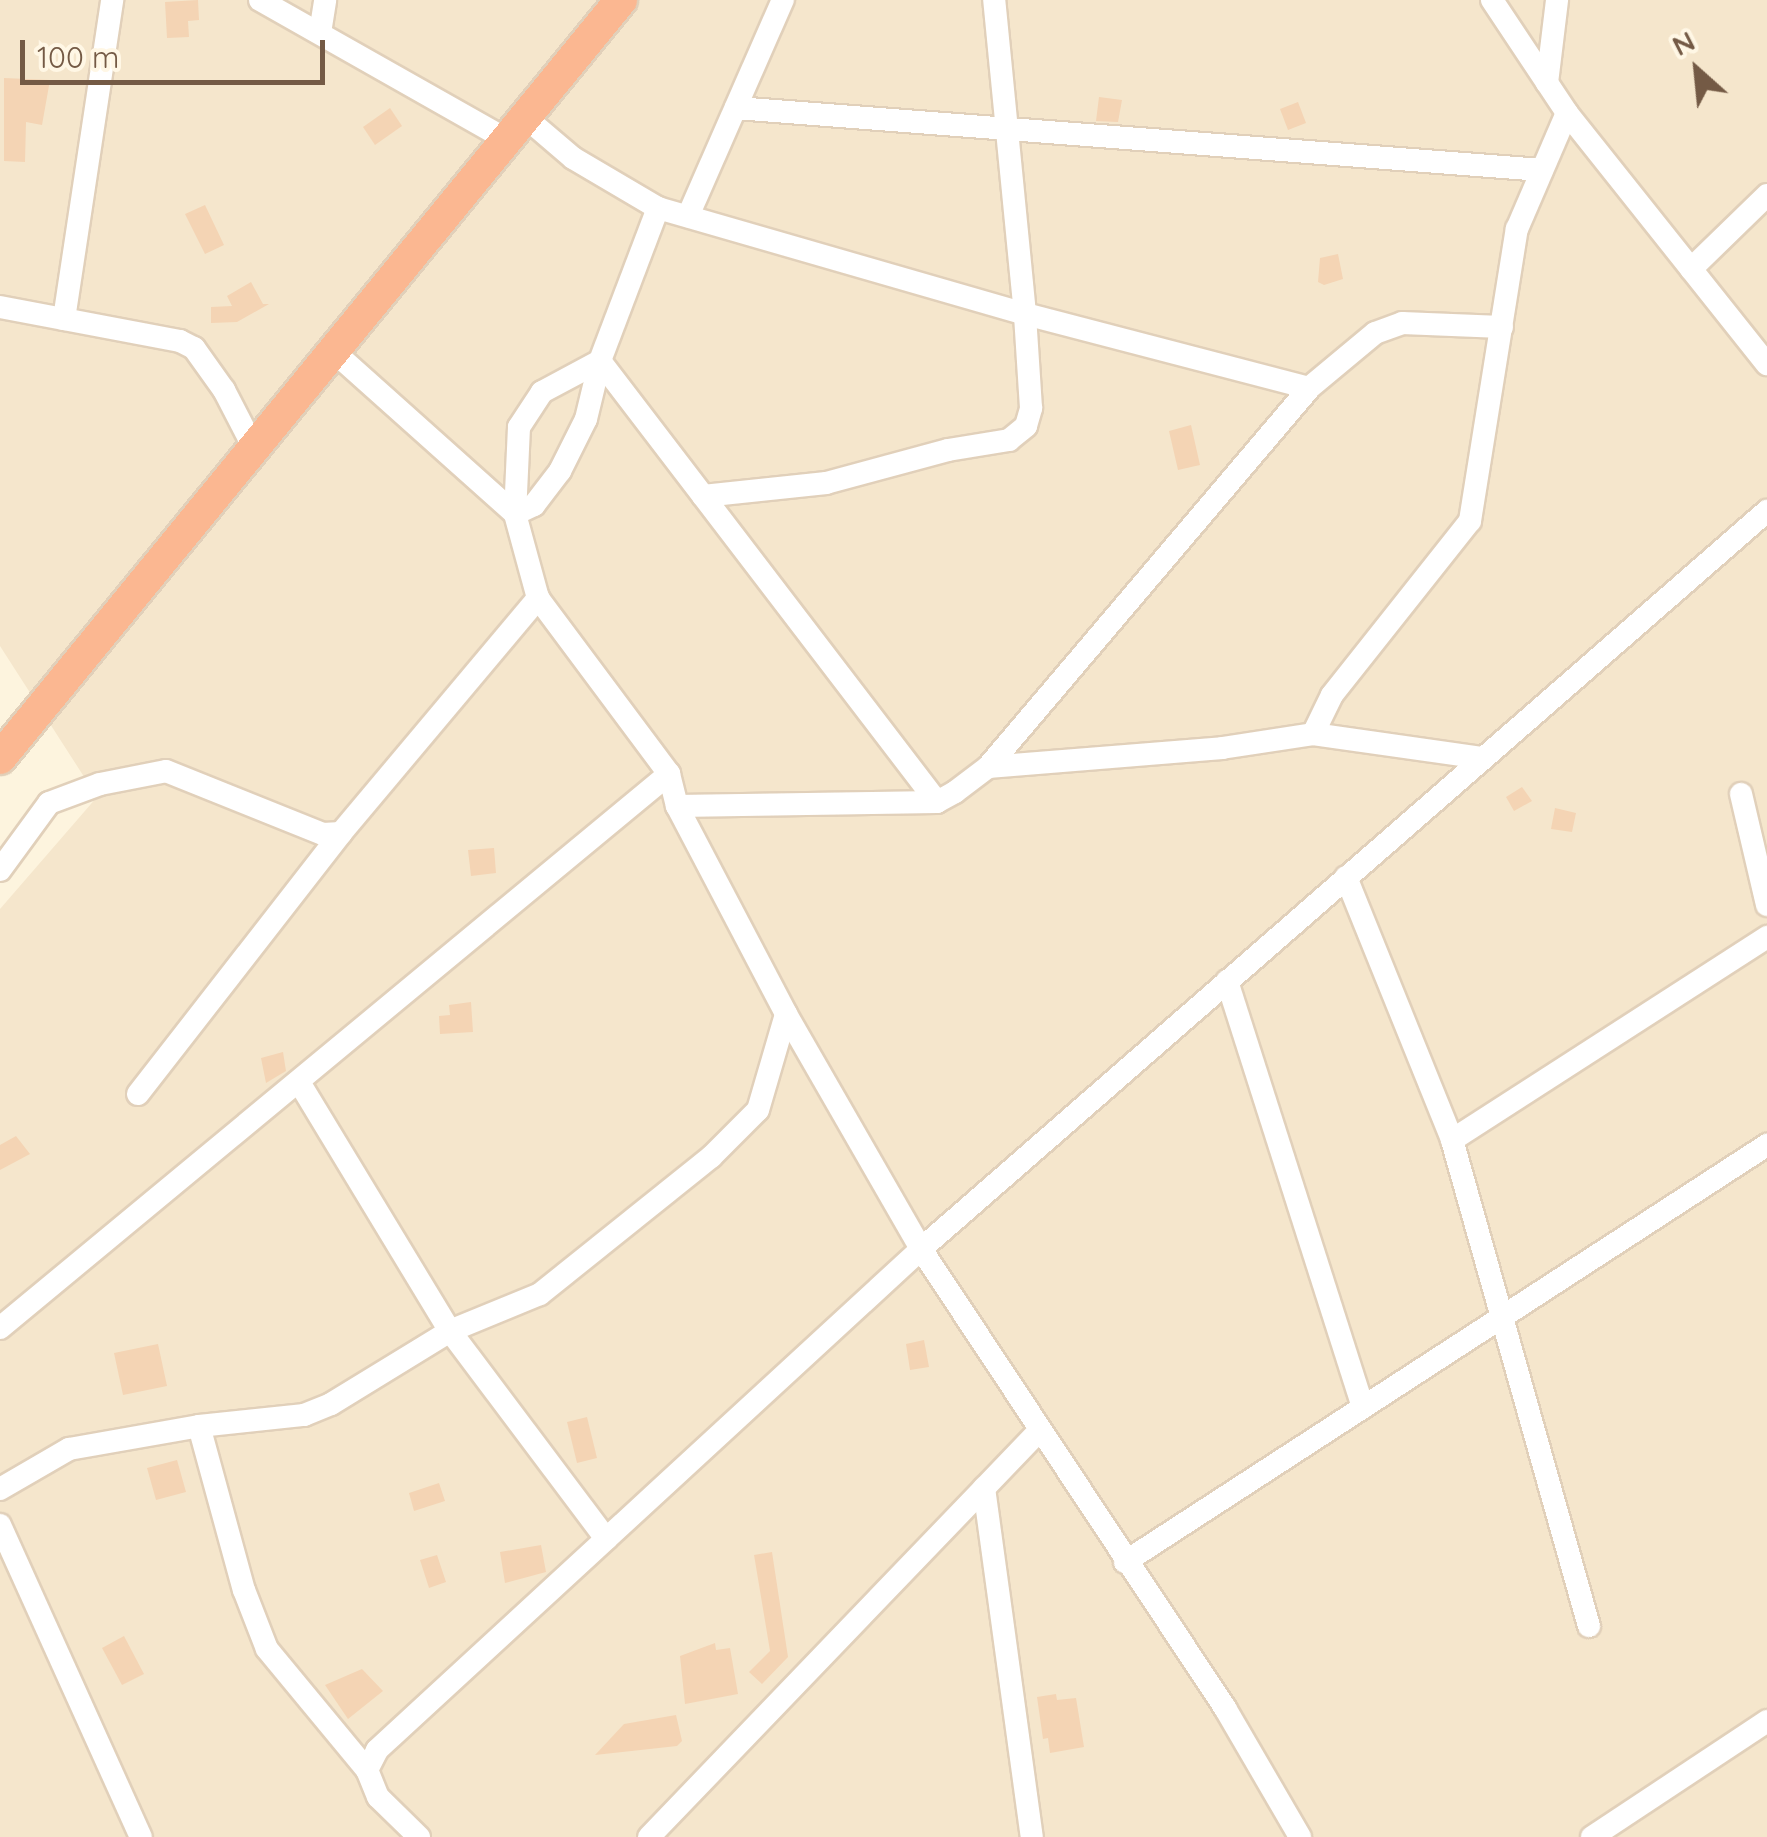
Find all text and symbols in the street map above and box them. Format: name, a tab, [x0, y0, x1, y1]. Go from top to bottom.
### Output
scale bar	[25, 20, 330, 82]
north arrow	[1647, 20, 1747, 120]
text: N	[1666, 23, 1700, 63]
text: 100 m	[37, 38, 119, 76]

